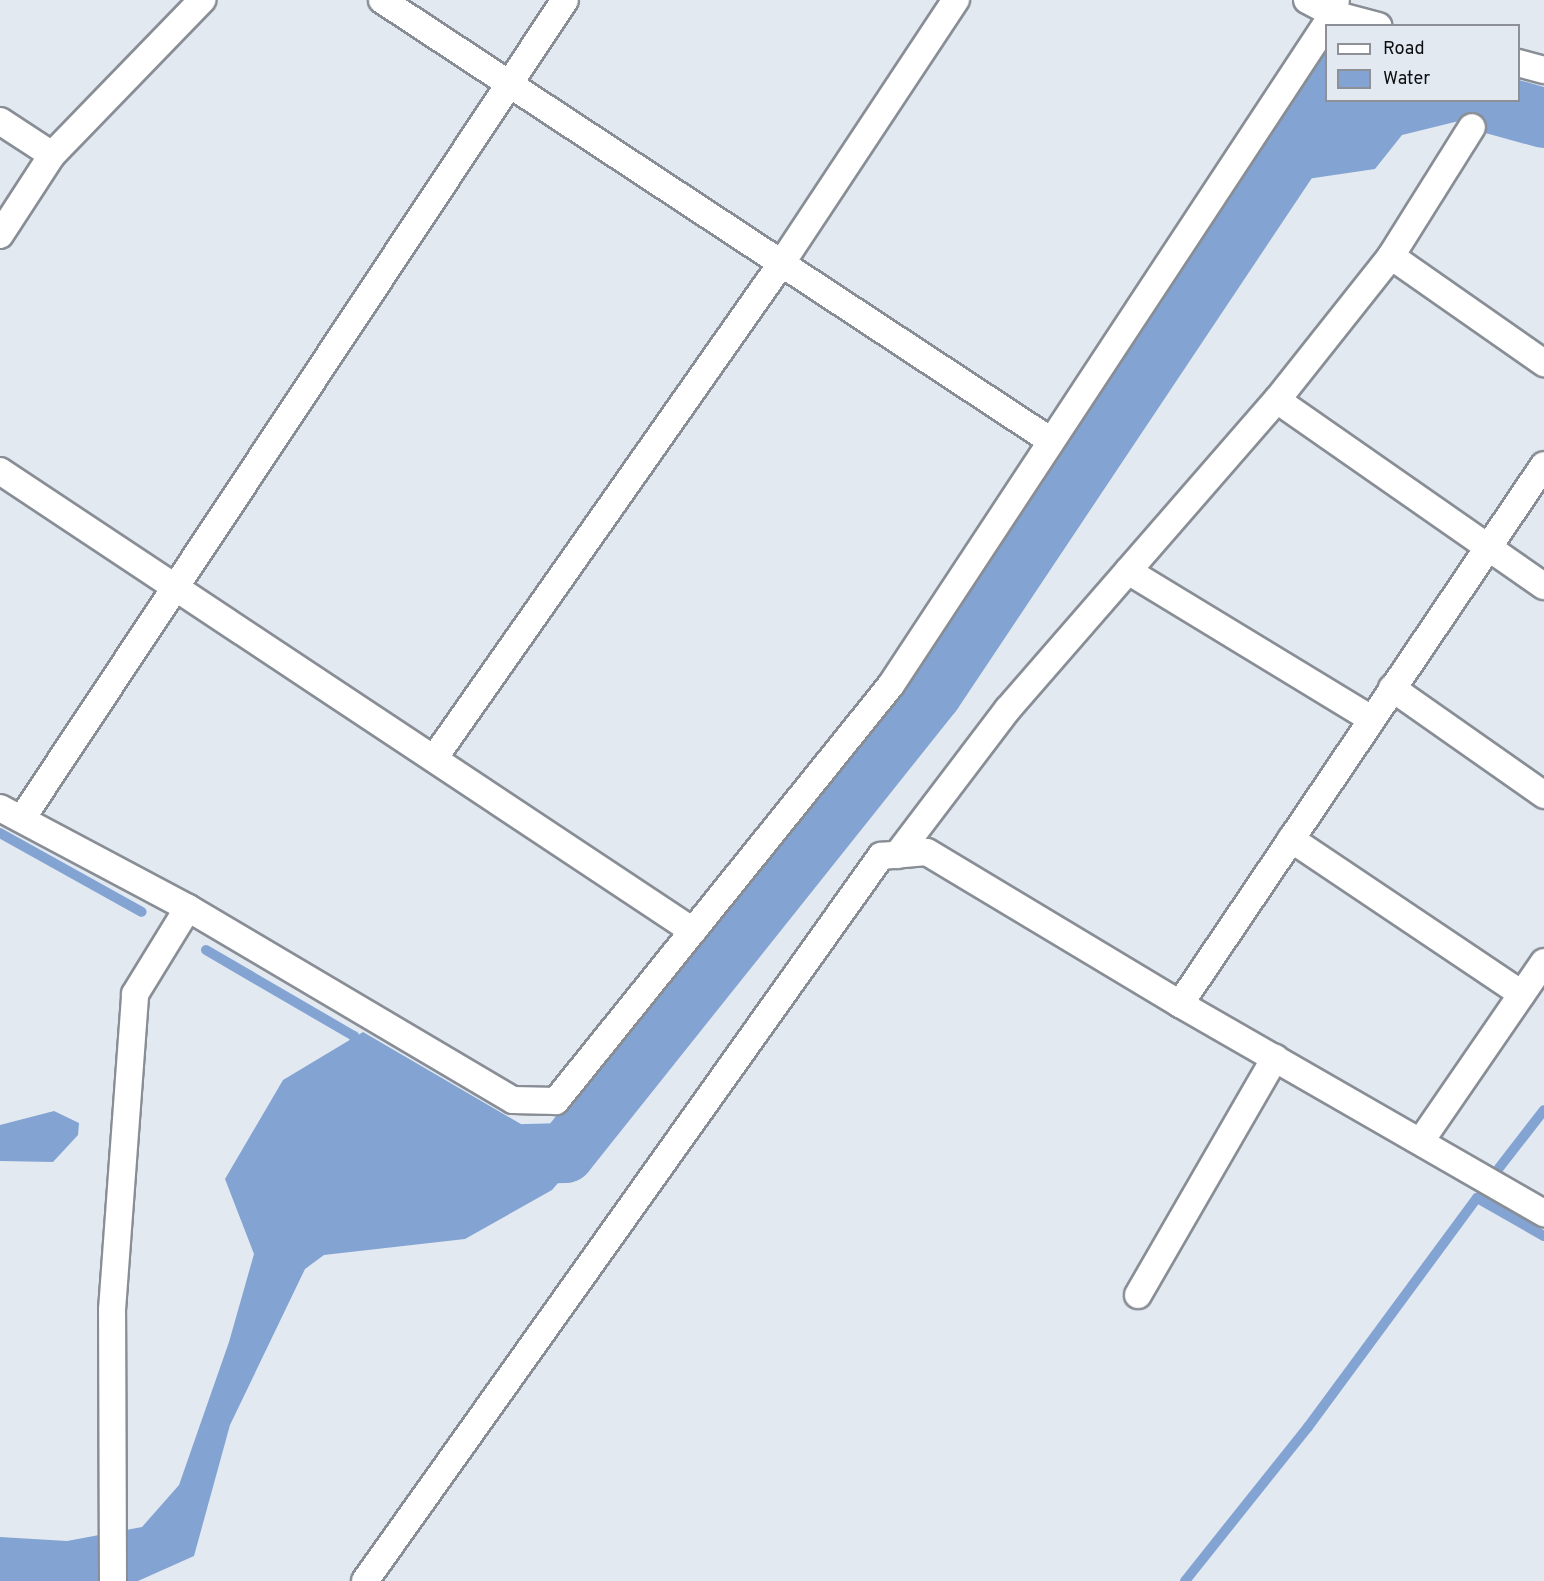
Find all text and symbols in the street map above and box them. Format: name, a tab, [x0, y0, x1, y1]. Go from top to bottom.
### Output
legend	[1325, 24, 1520, 102]
text: Road	[1383, 38, 1425, 61]
text: Water	[1383, 68, 1430, 91]

